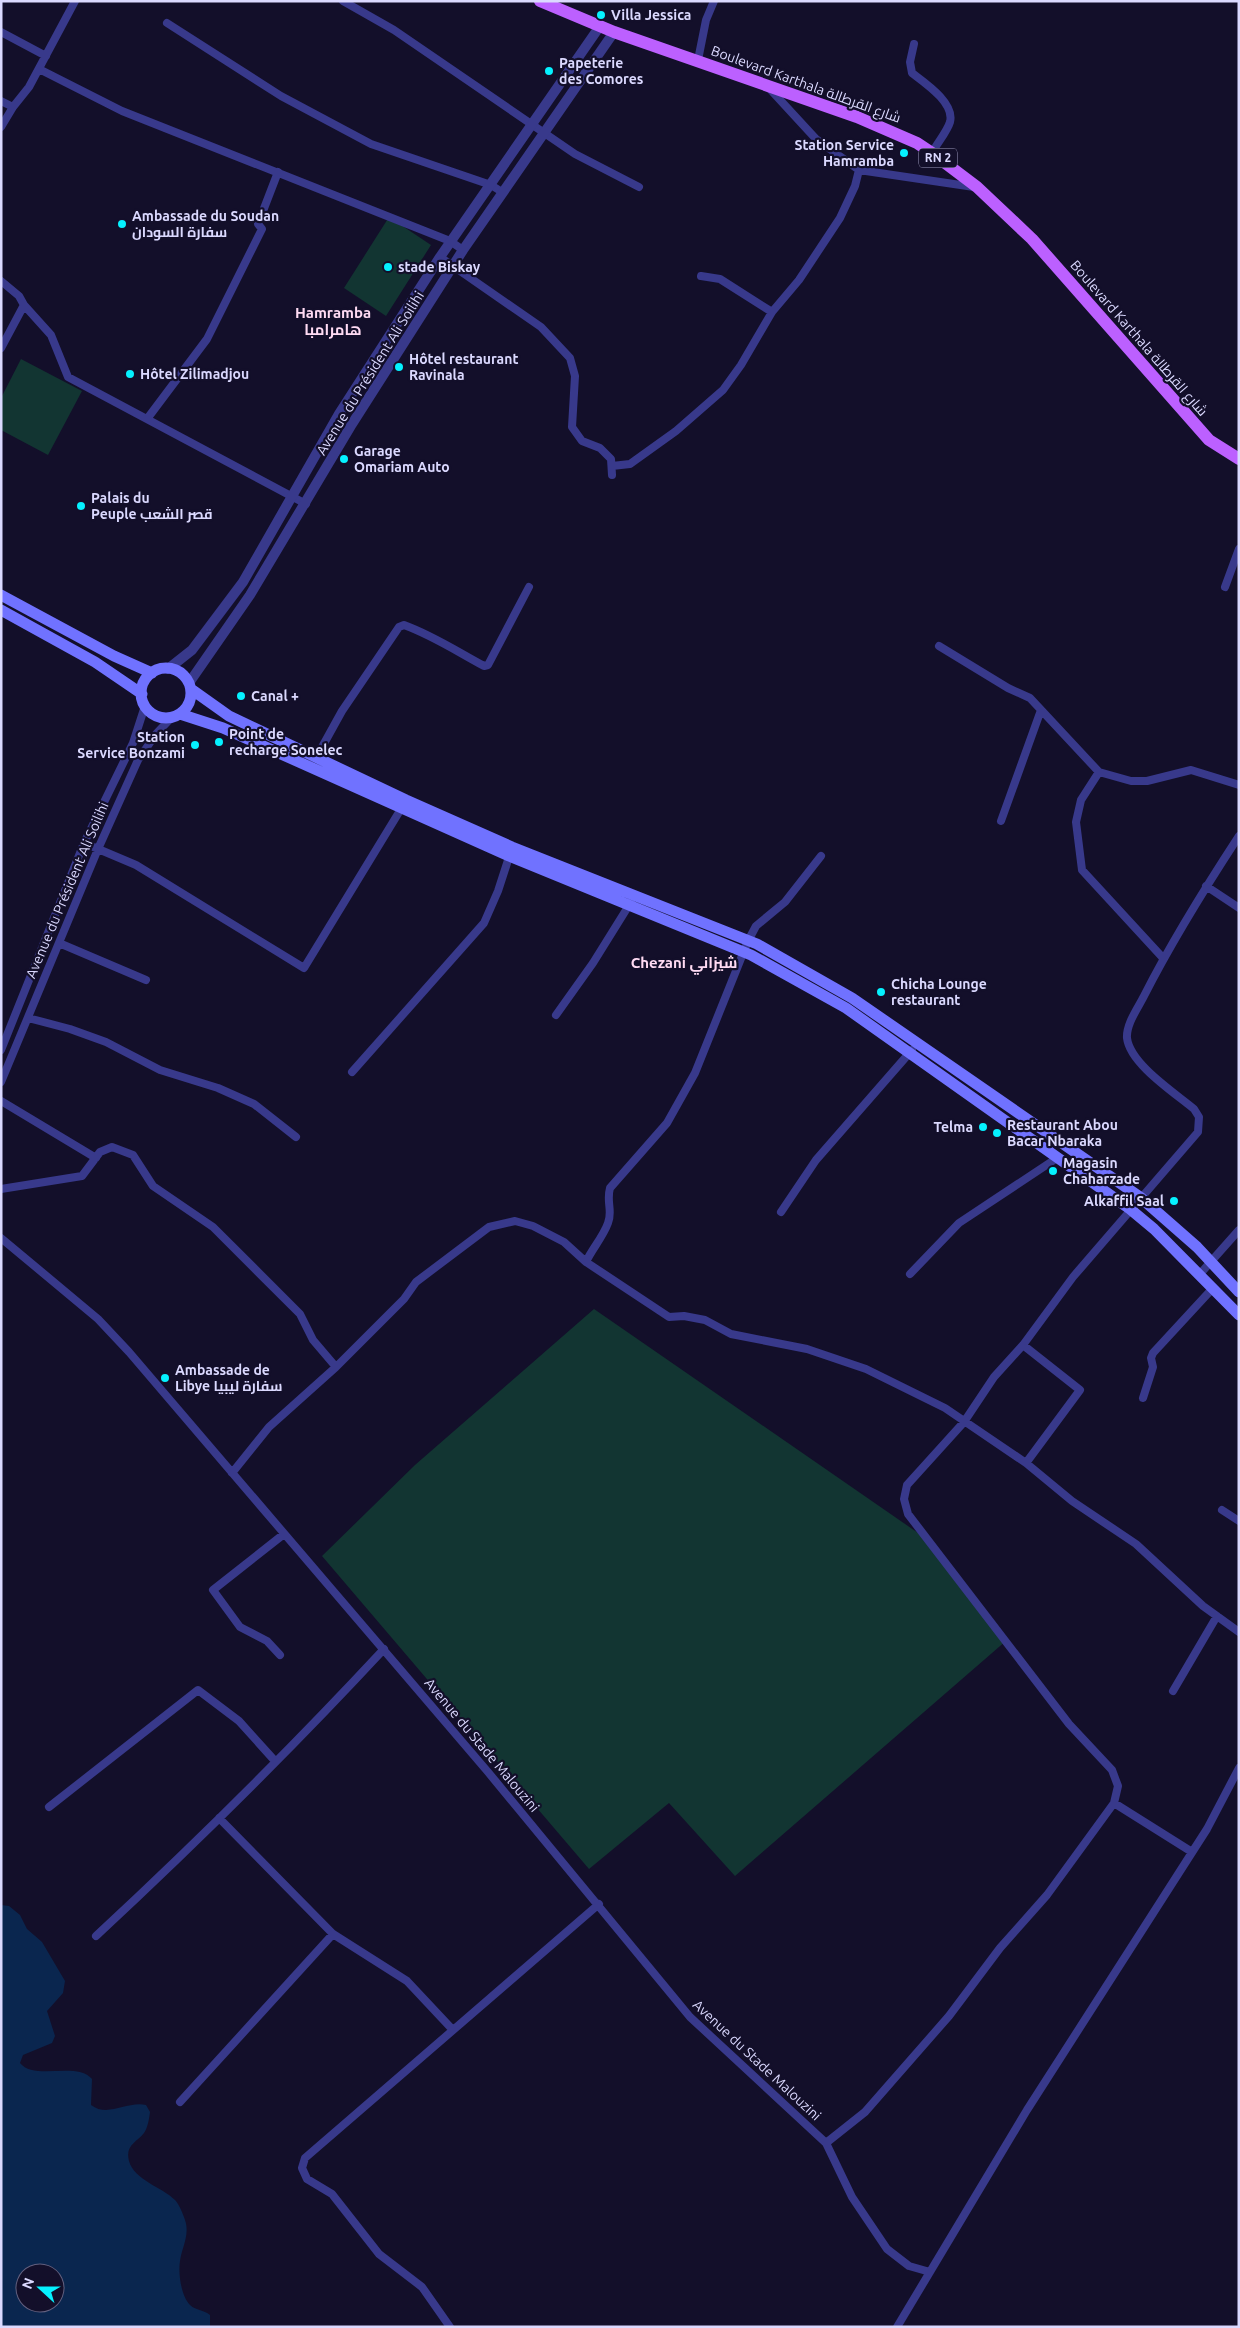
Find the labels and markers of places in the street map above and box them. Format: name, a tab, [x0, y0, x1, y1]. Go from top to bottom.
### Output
place label: Villa Jessica	[611, 7, 691, 23]
marker: Villa Jessica	[595, 9, 607, 21]
place label: Papeterie des Comores	[559, 55, 644, 87]
marker: Papeterie des Comores	[543, 65, 555, 77]
place label: Station Service Hamramba	[795, 137, 894, 169]
marker: Station Service Hamramba	[898, 147, 910, 159]
place label: Ambassade du Soudan سفارة السودان	[132, 208, 279, 241]
marker: Ambassade du Soudan سفارة السودان	[116, 218, 128, 230]
place label: stade Biskay	[398, 259, 481, 275]
marker: stade Biskay	[382, 261, 394, 273]
place label: Hôtel restaurant Ravinala	[409, 351, 518, 383]
marker: Hôtel restaurant Ravinala	[393, 361, 405, 373]
place label: Hôtel Zilimadjou	[140, 366, 249, 382]
marker: Hôtel Zilimadjou	[124, 368, 136, 380]
place label: Garage Omariam Auto	[354, 443, 450, 475]
marker: Garage Omariam Auto	[338, 453, 350, 465]
place label: Palais du Peuple قصر الشعب	[91, 490, 213, 523]
marker: Palais du Peuple قصر الشعب	[75, 500, 87, 512]
place label: Canal +	[251, 688, 299, 704]
marker: Canal +	[235, 690, 247, 702]
place label: Point de recharge Sonelec	[229, 726, 343, 758]
place label: Station Service Bonzami	[77, 729, 185, 761]
marker: Point de recharge Sonelec	[213, 736, 225, 748]
marker: Station Service Bonzami	[189, 739, 201, 751]
place label: Chicha Lounge restaurant	[891, 976, 987, 1008]
marker: Chicha Lounge restaurant	[875, 986, 887, 998]
place label: Restaurant Abou Bacar Nbaraka	[1007, 1117, 1118, 1149]
place label: Telma	[934, 1119, 973, 1135]
marker: Telma	[977, 1121, 989, 1133]
marker: Restaurant Abou Bacar Nbaraka	[991, 1127, 1003, 1139]
place label: Magasin Chaharzade	[1063, 1155, 1140, 1187]
marker: Magasin Chaharzade	[1047, 1165, 1059, 1177]
place label: Alkaffil Saal	[1084, 1193, 1164, 1209]
marker: Alkaffil Saal	[1168, 1195, 1180, 1207]
place label: Ambassade de Libye سفارة ليبيا	[175, 1362, 283, 1394]
marker: Ambassade de Libye سفارة ليبيا	[159, 1372, 171, 1384]

